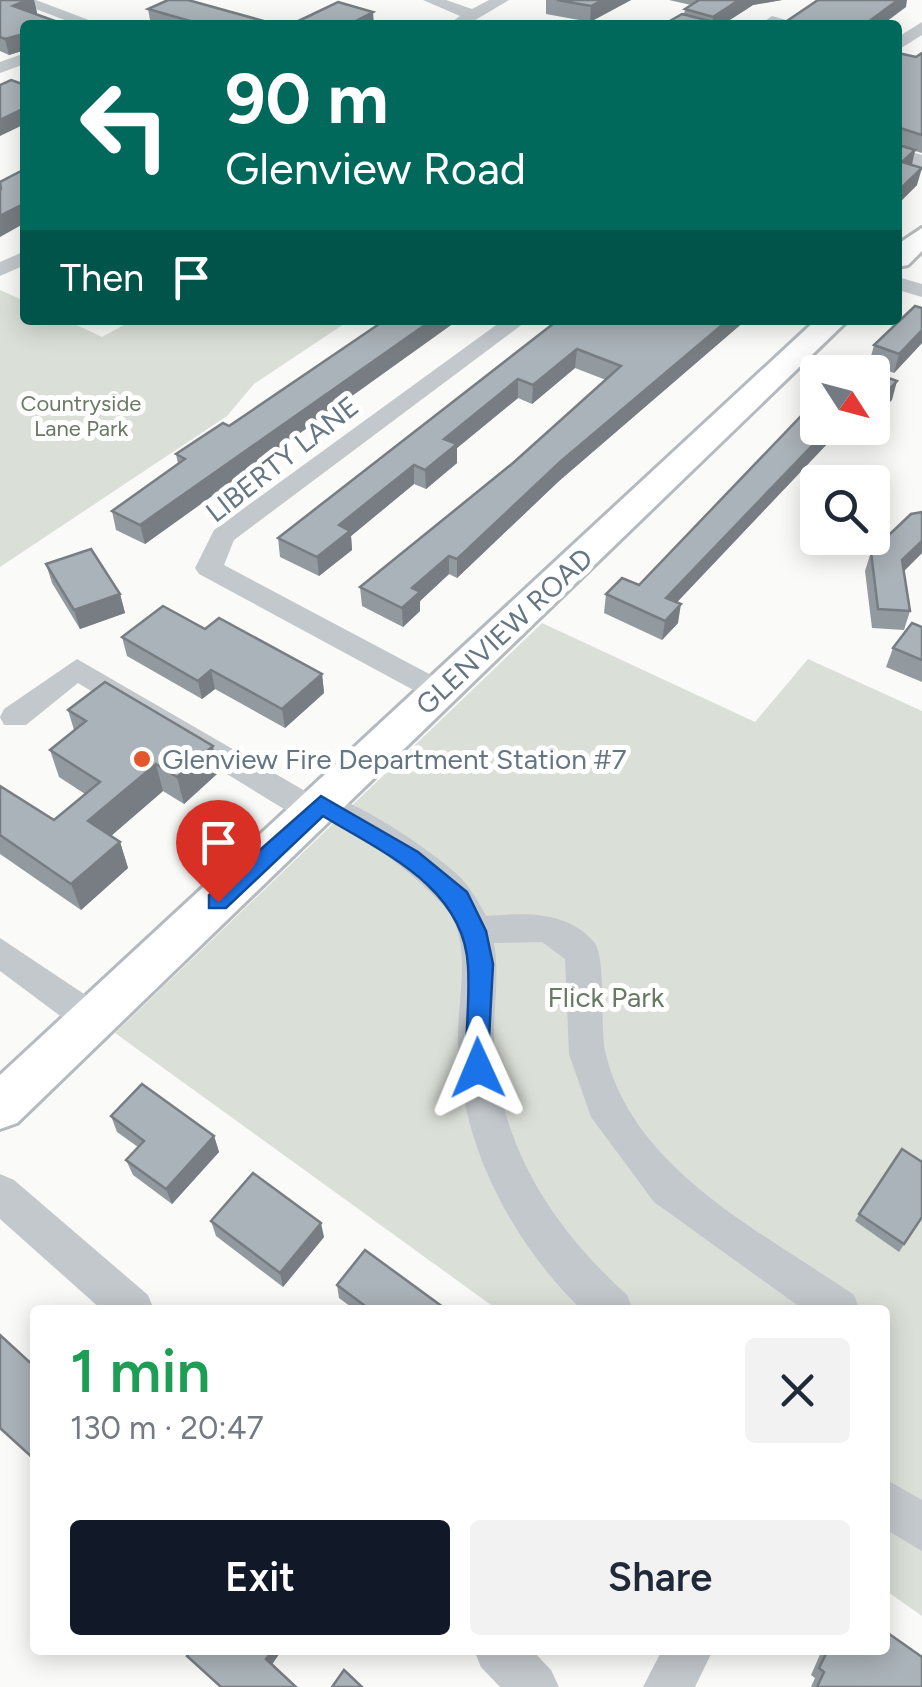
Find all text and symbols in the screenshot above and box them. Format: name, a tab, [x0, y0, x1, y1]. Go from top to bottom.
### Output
text: 90 m	[225, 56, 389, 141]
icon: left	[60, 60, 190, 190]
text: Glenview Road	[225, 141, 526, 195]
icon: arrive	[164, 250, 219, 305]
text: Then	[60, 255, 144, 301]
north arrow	[800, 355, 890, 445]
map controls	[800, 355, 890, 555]
street label: LIBERTY LANE	[199, 389, 365, 529]
park label: Countryside Lane Park	[21, 390, 141, 442]
button: search	[800, 465, 890, 555]
street label: GLENVIEW ROAD	[409, 540, 599, 722]
place label: Glenview Fire Department Station #7	[162, 742, 627, 776]
marker: Glenview Fire Department Station #7	[131, 748, 153, 770]
pin	[176, 800, 261, 903]
icon: arrive	[191, 815, 246, 870]
park label: Flick Park	[548, 980, 665, 1014]
position arrow	[426, 1016, 530, 1120]
text: 1 min	[70, 1335, 210, 1407]
button: close	[745, 1338, 850, 1443]
text: 130 m · 20:47	[70, 1409, 264, 1447]
button: Exit	[70, 1520, 450, 1635]
button: Share	[470, 1520, 850, 1635]

